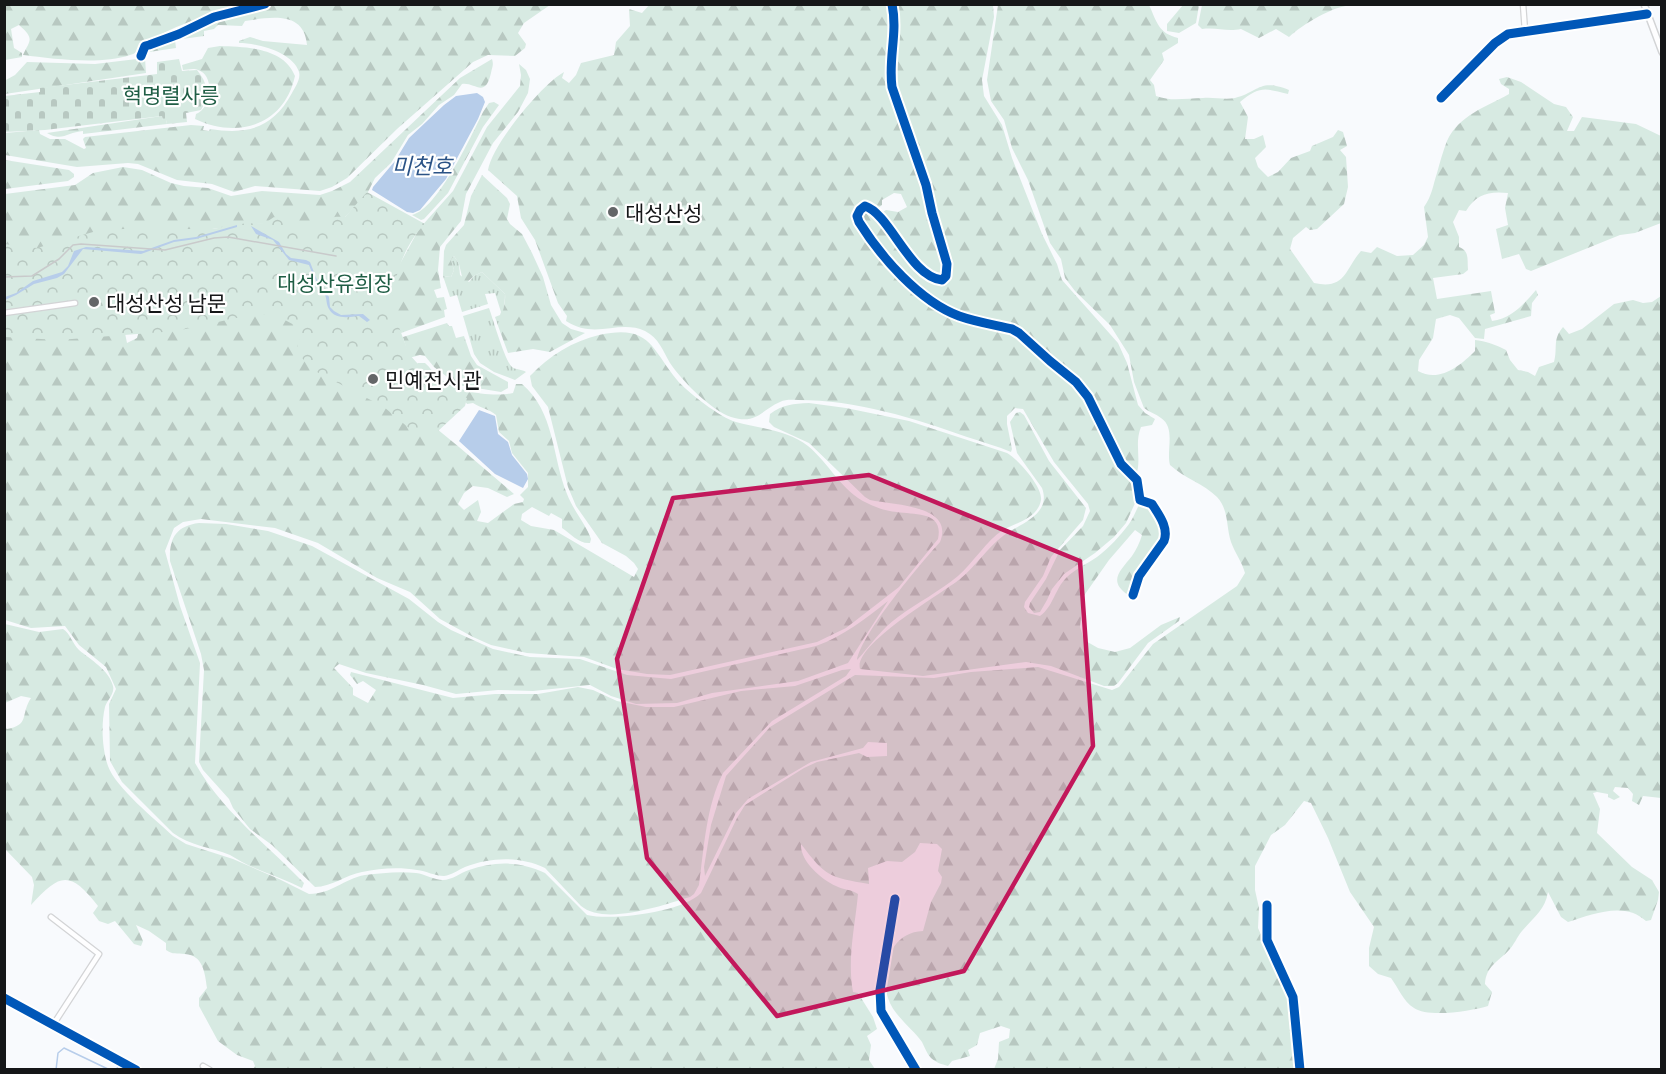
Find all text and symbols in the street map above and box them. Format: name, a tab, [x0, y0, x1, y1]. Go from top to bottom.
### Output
park label: 혁명렬사릉	[123, 82, 219, 107]
water label: 미천호	[392, 152, 454, 178]
place label: 대성산성	[625, 200, 702, 225]
marker: 대성산성	[606, 205, 620, 219]
park label: 대성산유희장	[277, 270, 393, 295]
place label: 대성산성 남문	[106, 290, 226, 315]
marker: 대성산성 남문	[87, 295, 101, 309]
place label: 민예전시관	[385, 367, 482, 392]
marker: 민예전시관	[366, 372, 380, 386]

